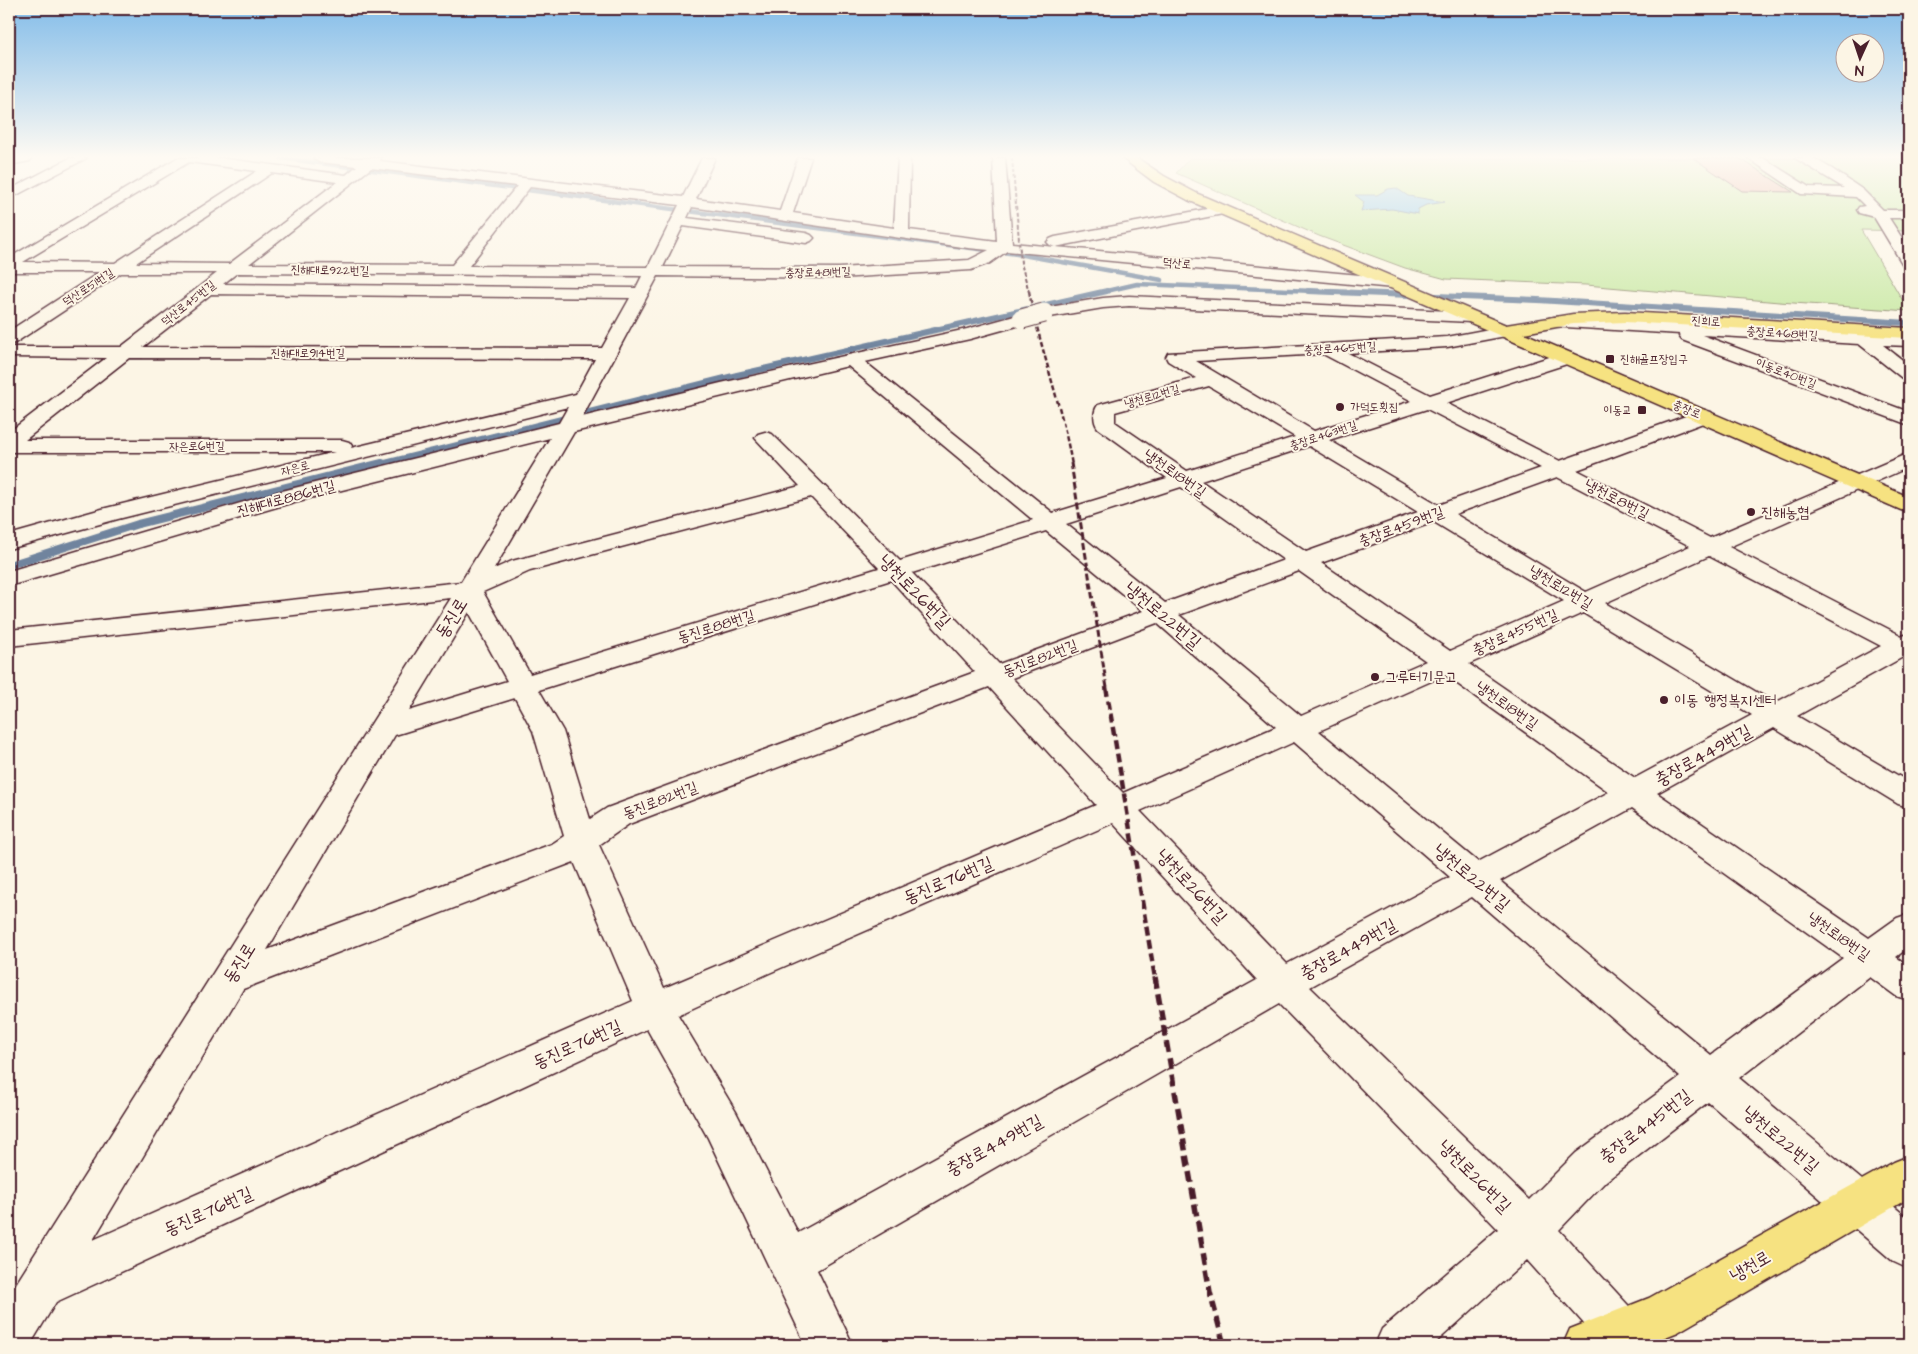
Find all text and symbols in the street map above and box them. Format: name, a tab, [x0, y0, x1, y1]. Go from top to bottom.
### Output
north arrow	[1836, 32, 1886, 82]
text: N	[1854, 60, 1864, 80]
street label: 덕산로	[1162, 254, 1192, 273]
street label: 진해대로922번길	[291, 261, 370, 280]
street label: 충장로481번길	[785, 263, 851, 282]
street label: 덕산로51번길	[59, 264, 118, 310]
street label: 덕산로45번길	[157, 276, 219, 330]
street label: 진희로	[1691, 312, 1721, 331]
street label: 충장로468번길	[1746, 323, 1819, 345]
street label: 충장로465번길	[1303, 338, 1377, 359]
street label: 진해대로914번길	[271, 345, 346, 362]
place label: 진해골프장입구	[1620, 351, 1688, 368]
marker: 진해골프장입구	[1604, 353, 1616, 365]
street label: 이동로40번길	[1753, 354, 1819, 393]
street label: 냉천로12번길	[1123, 380, 1182, 412]
street label: 충장로	[1670, 396, 1703, 423]
place label: 가덕도횟집	[1350, 399, 1398, 416]
marker: 가덕도횟집	[1334, 401, 1346, 413]
place label: 이동교	[1603, 402, 1632, 419]
marker: 이동교	[1636, 404, 1648, 416]
street label: 충장로463번길	[1287, 416, 1359, 454]
street label: 자은로6번길	[169, 438, 225, 455]
street label: 냉천로18번길	[1139, 444, 1210, 503]
street label: 자은로	[279, 457, 311, 480]
street label: 냉천로8번길	[1581, 474, 1653, 525]
street label: 진해대로886번길	[234, 475, 338, 522]
street label: 충장로459번길	[1355, 501, 1447, 552]
place label: 진해농협	[1761, 502, 1809, 523]
marker: 진해농협	[1745, 506, 1757, 518]
street label: 냉천로26번길	[873, 549, 957, 634]
street label: 냉천로12번길	[1525, 560, 1597, 615]
street label: 냉천로22번길	[1119, 576, 1207, 655]
street label: 동진로	[429, 593, 474, 643]
street label: 충장로455번길	[1469, 604, 1561, 661]
street label: 동진로88번길	[675, 605, 757, 648]
street label: 동진로82번길	[1000, 635, 1081, 682]
place label: 그루터기문고	[1385, 667, 1457, 688]
marker: 그루터기문고	[1369, 671, 1381, 683]
street label: 냉천로18번길	[1471, 676, 1542, 735]
place label: 이동 행정복지센터	[1674, 690, 1777, 711]
marker: 이동 행정복지센터	[1658, 694, 1670, 706]
street label: 충장로449번길	[1650, 718, 1757, 792]
street label: 동진로82번길	[620, 777, 701, 824]
street label: 냉천로22번길	[1428, 838, 1516, 917]
street label: 냉천로26번길	[1150, 843, 1233, 930]
street label: 동진로76번길	[900, 850, 997, 910]
street label: 냉천로18번길	[1803, 907, 1874, 966]
street label: 충장로449번길	[1295, 912, 1402, 986]
street label: 동진로	[217, 938, 262, 988]
street label: 동진로76번길	[529, 1014, 626, 1075]
street label: 충장로445번길	[1594, 1083, 1697, 1169]
street label: 냉천로22번길	[1737, 1100, 1825, 1179]
street label: 충장로449번길	[941, 1108, 1048, 1182]
street label: 냉천로26번길	[1433, 1134, 1517, 1219]
street label: 동진로76번길	[160, 1181, 257, 1242]
street label: 냉천로	[1725, 1245, 1775, 1288]

